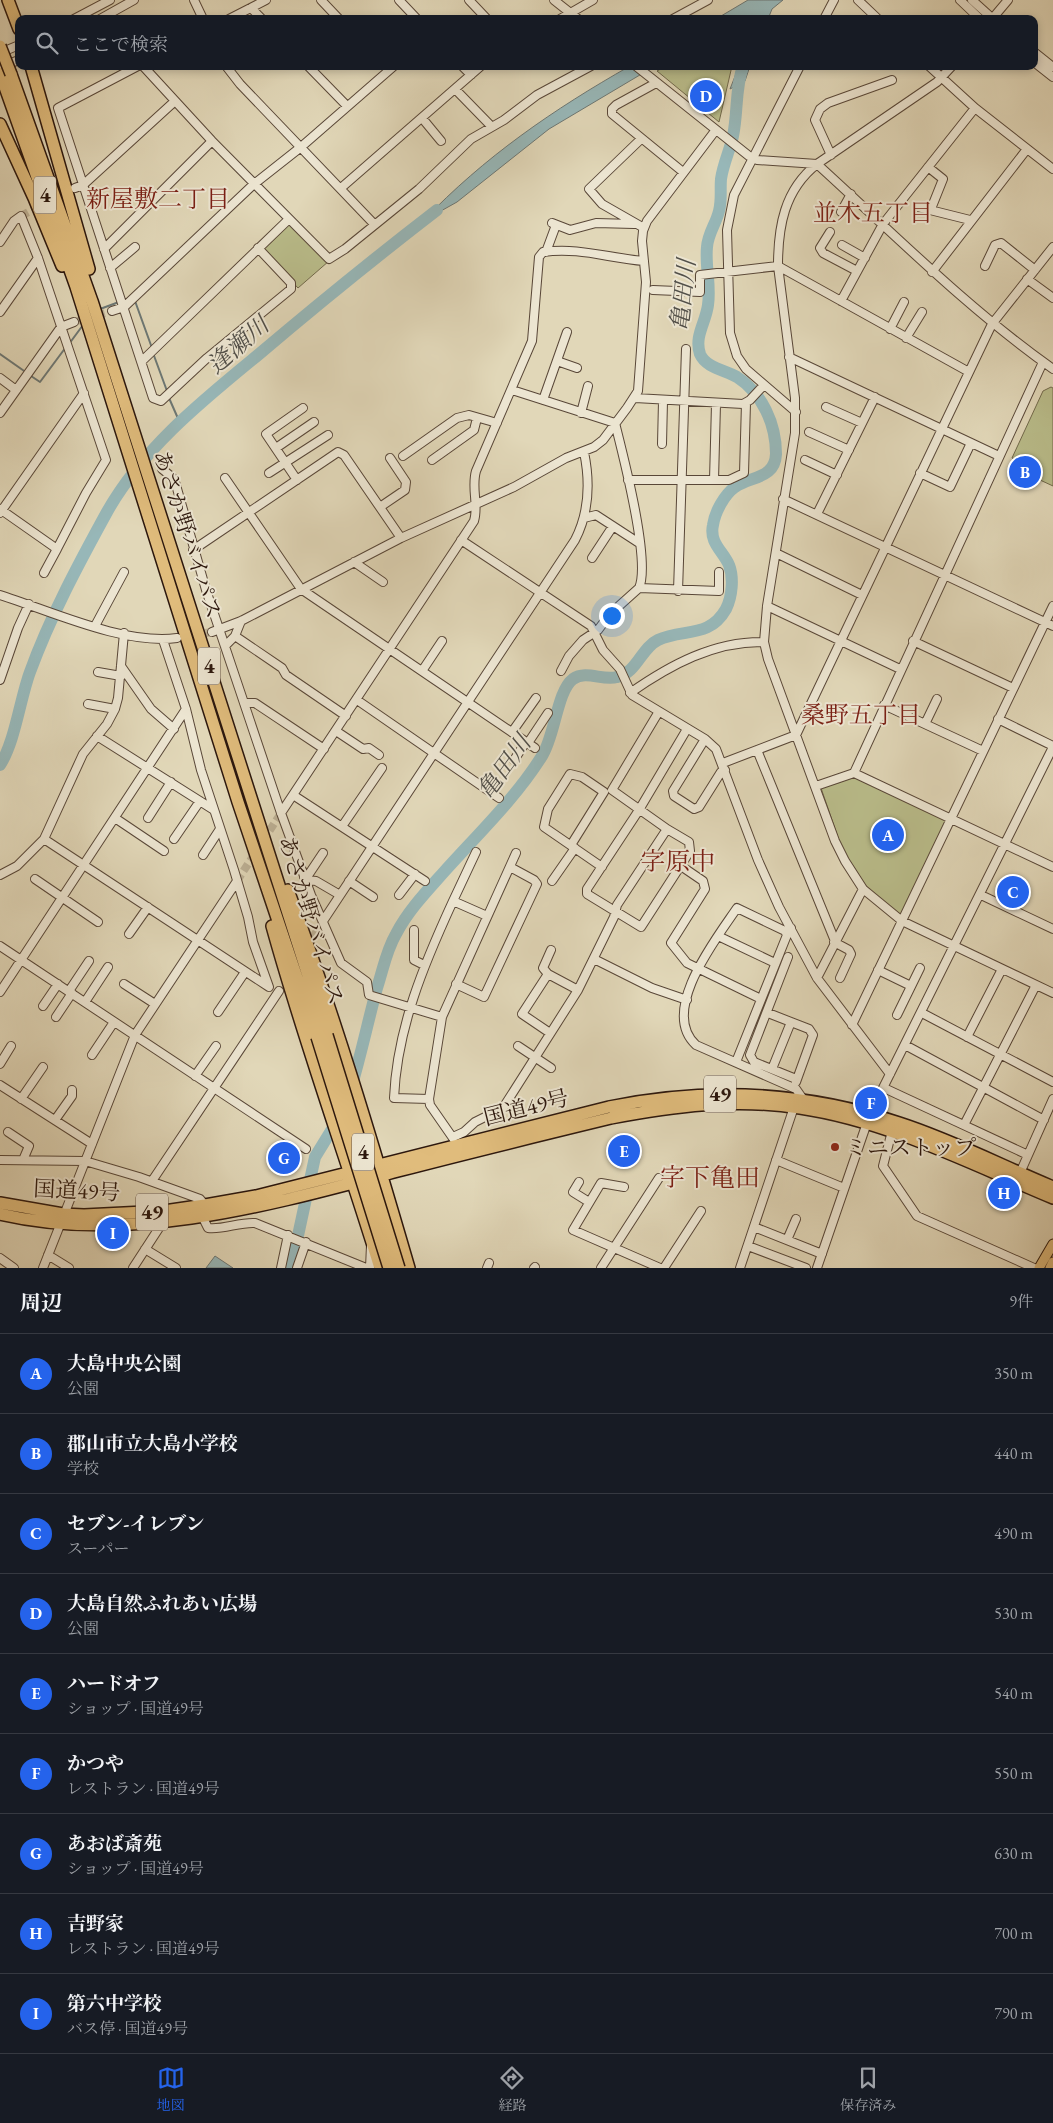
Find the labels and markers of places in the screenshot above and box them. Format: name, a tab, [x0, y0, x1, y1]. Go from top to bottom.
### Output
pin: D	[690, 77, 722, 115]
pin: B	[1009, 453, 1041, 491]
pin: A	[872, 816, 904, 854]
pin: C	[997, 873, 1029, 911]
pin: F	[855, 1084, 887, 1122]
pin: E	[608, 1132, 640, 1170]
place label: ミニストップ	[845, 1133, 976, 1162]
pin: G	[268, 1139, 300, 1177]
marker: ミニストップ	[829, 1141, 841, 1153]
pin: H	[988, 1174, 1020, 1212]
pin: I	[97, 1214, 129, 1252]

